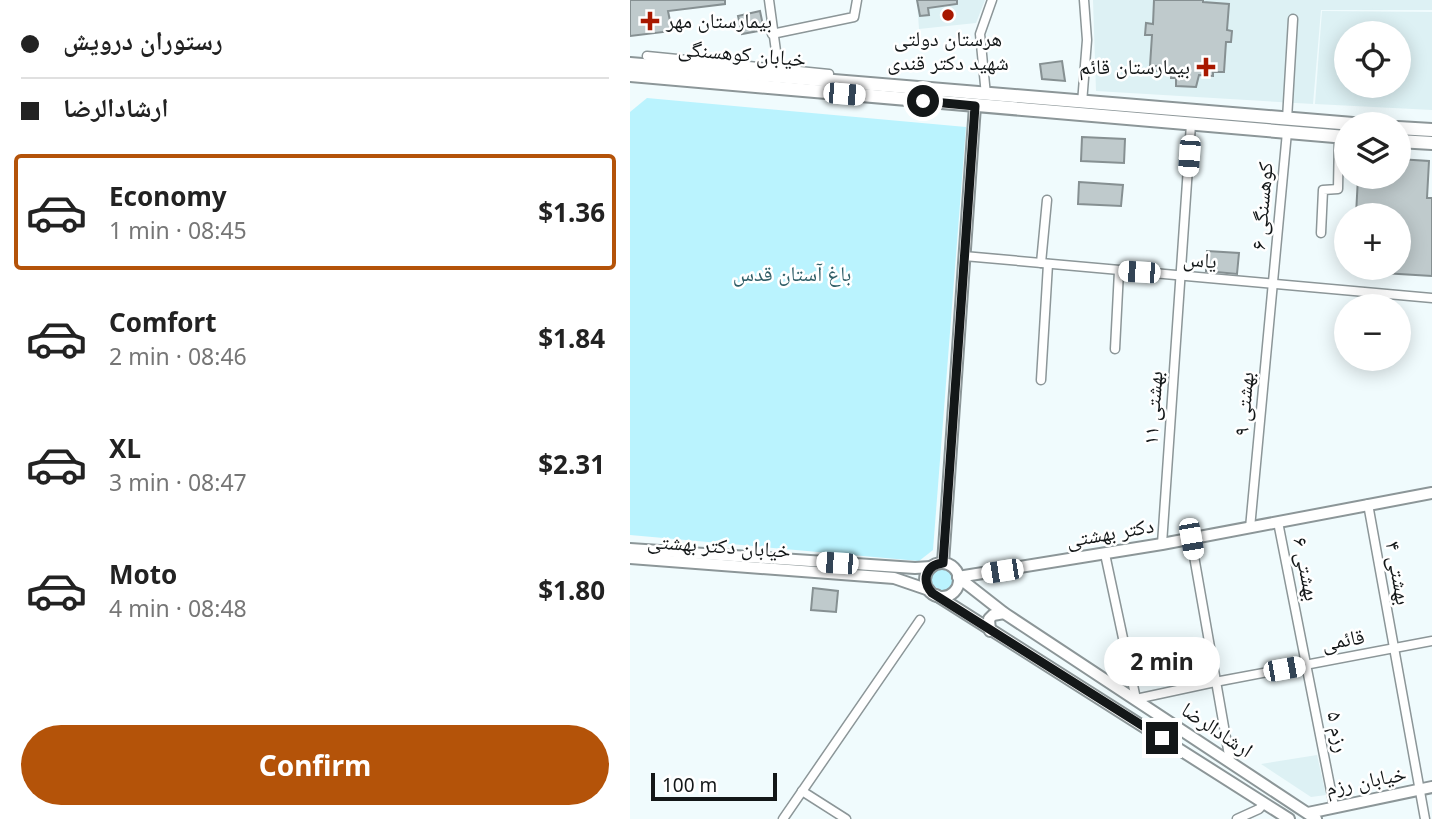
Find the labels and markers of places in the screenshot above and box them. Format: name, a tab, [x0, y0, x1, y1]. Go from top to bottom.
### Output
place label: بیمارستان مهر	[665, 6, 772, 34]
marker: هرستان دولتی شهید دکتر قندی	[940, 7, 956, 23]
marker: بیمارستان مهر	[640, 11, 660, 31]
place label: هرستان دولتی شهید دکتر قندی	[887, 24, 1009, 76]
place label: بیمارستان قائم	[1079, 52, 1190, 81]
marker: بیمارستان قائم	[1196, 57, 1216, 77]

